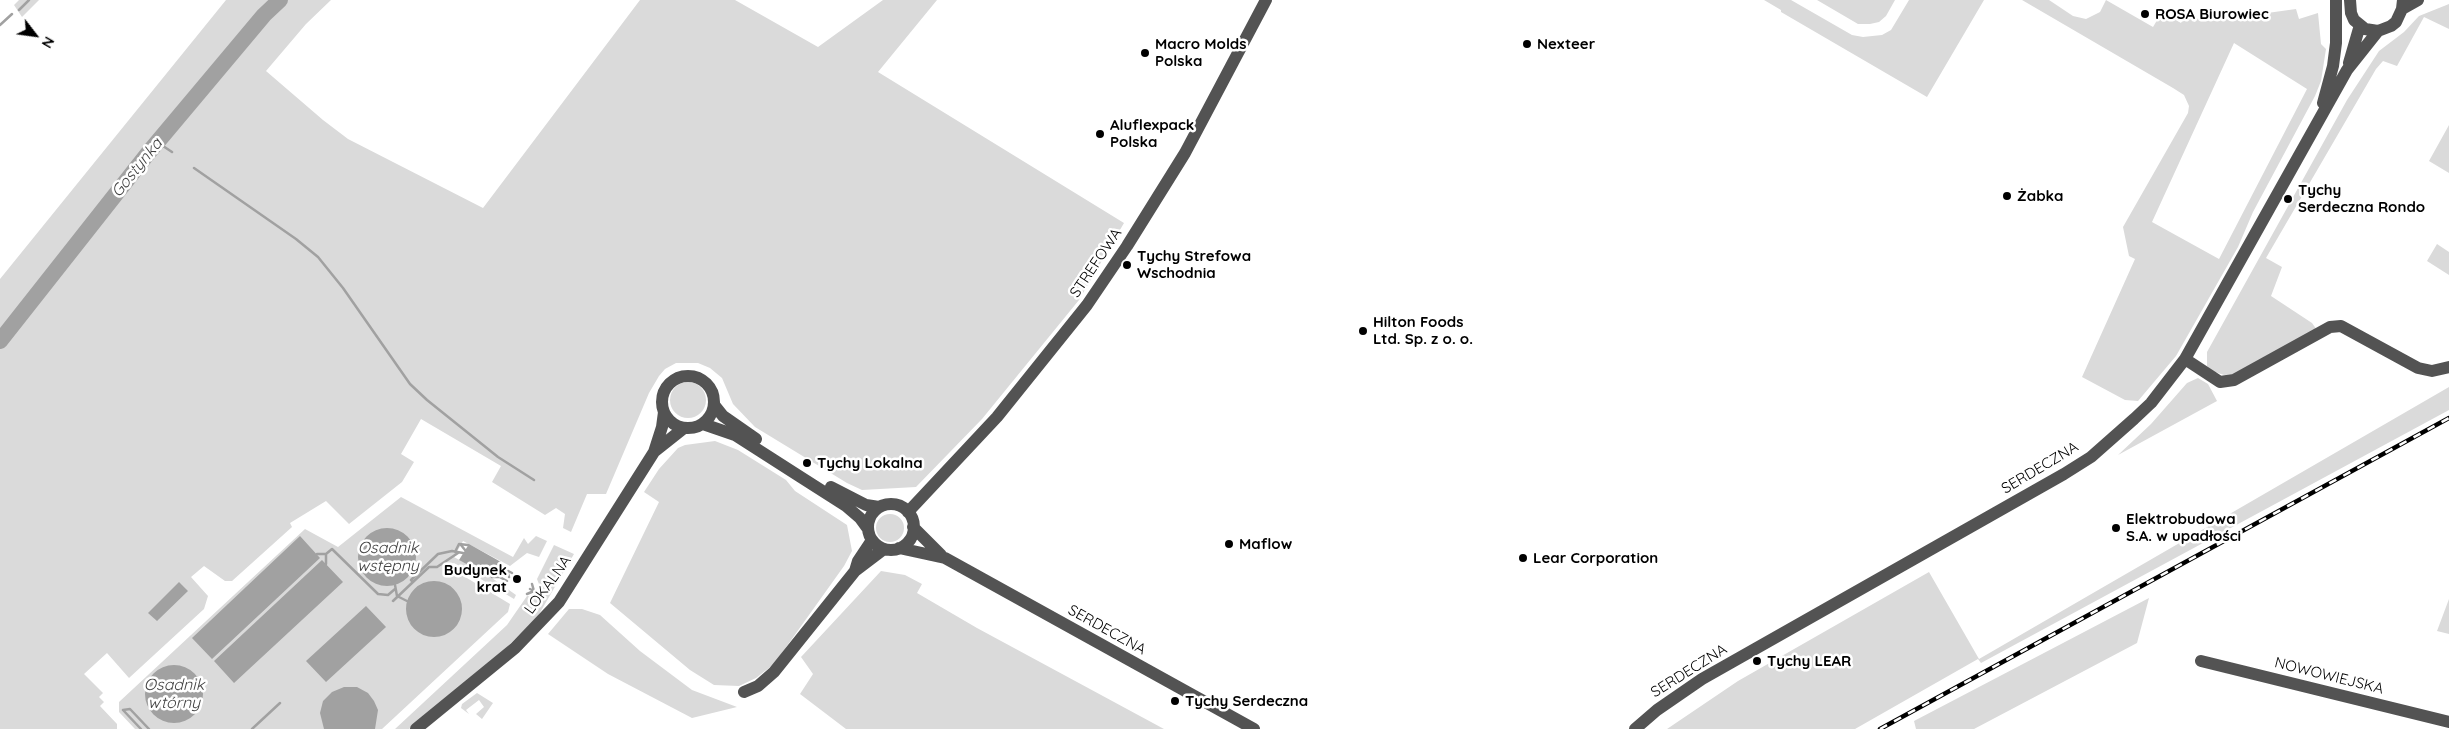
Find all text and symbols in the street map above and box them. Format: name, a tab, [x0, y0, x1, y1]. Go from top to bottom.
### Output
place label: ROSA Biurowiec	[2155, 5, 2269, 23]
marker: ROSA Biurowiec	[2139, 8, 2151, 20]
north arrow	[10, 10, 60, 60]
text: N	[38, 34, 58, 51]
place label: Macro Molds Polska	[1155, 35, 1246, 70]
place label: Nexteer	[1537, 35, 1595, 53]
marker: Nexteer	[1521, 38, 1533, 50]
marker: Macro Molds Polska	[1139, 47, 1151, 59]
place label: Aluflexpack Polska	[1110, 116, 1194, 151]
marker: Aluflexpack Polska	[1094, 128, 1106, 140]
water label: Gostynka	[107, 135, 167, 201]
place label: Tychy Serdeczna Rondo	[2298, 181, 2425, 216]
place label: Żabka	[2017, 187, 2063, 205]
marker: Żabka	[2001, 190, 2013, 202]
marker: Tychy Serdeczna Rondo	[2282, 193, 2294, 205]
street label: STREFOWA	[1066, 225, 1126, 301]
place label: Tychy Strefowa Wschodnia	[1137, 247, 1251, 282]
marker: Tychy Strefowa Wschodnia	[1121, 259, 1133, 271]
place label: Hilton Foods Ltd. Sp. z o. o.	[1373, 313, 1473, 348]
marker: Hilton Foods Ltd. Sp. z o. o.	[1357, 325, 1369, 337]
street label: SERDECZNA	[1998, 438, 2082, 498]
place label: Tychy Lokalna	[817, 454, 923, 472]
marker: Tychy Lokalna	[801, 457, 813, 469]
place label: Elektrobudowa S.A. w upadłości	[2126, 510, 2241, 545]
marker: Elektrobudowa S.A. w upadłości	[2110, 522, 2122, 534]
place label: Maflow	[1239, 535, 1292, 553]
water label: Osadnik wstępny	[357, 538, 419, 576]
marker: Maflow	[1223, 538, 1235, 550]
place label: Lear Corporation	[1533, 549, 1658, 567]
street label: LOKALNA	[521, 552, 575, 618]
marker: Lear Corporation	[1517, 552, 1529, 564]
place label: Budynek krat	[444, 561, 507, 596]
marker: Budynek krat	[511, 573, 523, 585]
street label: SERDECZNA	[1065, 601, 1149, 659]
street label: SERDECZNA	[1648, 640, 1730, 702]
place label: Tychy LEAR	[1767, 652, 1851, 670]
street label: NOWOWIEJSKA	[2273, 654, 2385, 698]
marker: Tychy LEAR	[1751, 655, 1763, 667]
water label: Osadnik wtórny	[144, 675, 204, 713]
place label: Tychy Serdeczna	[1185, 692, 1308, 710]
marker: Tychy Serdeczna	[1169, 695, 1181, 707]

